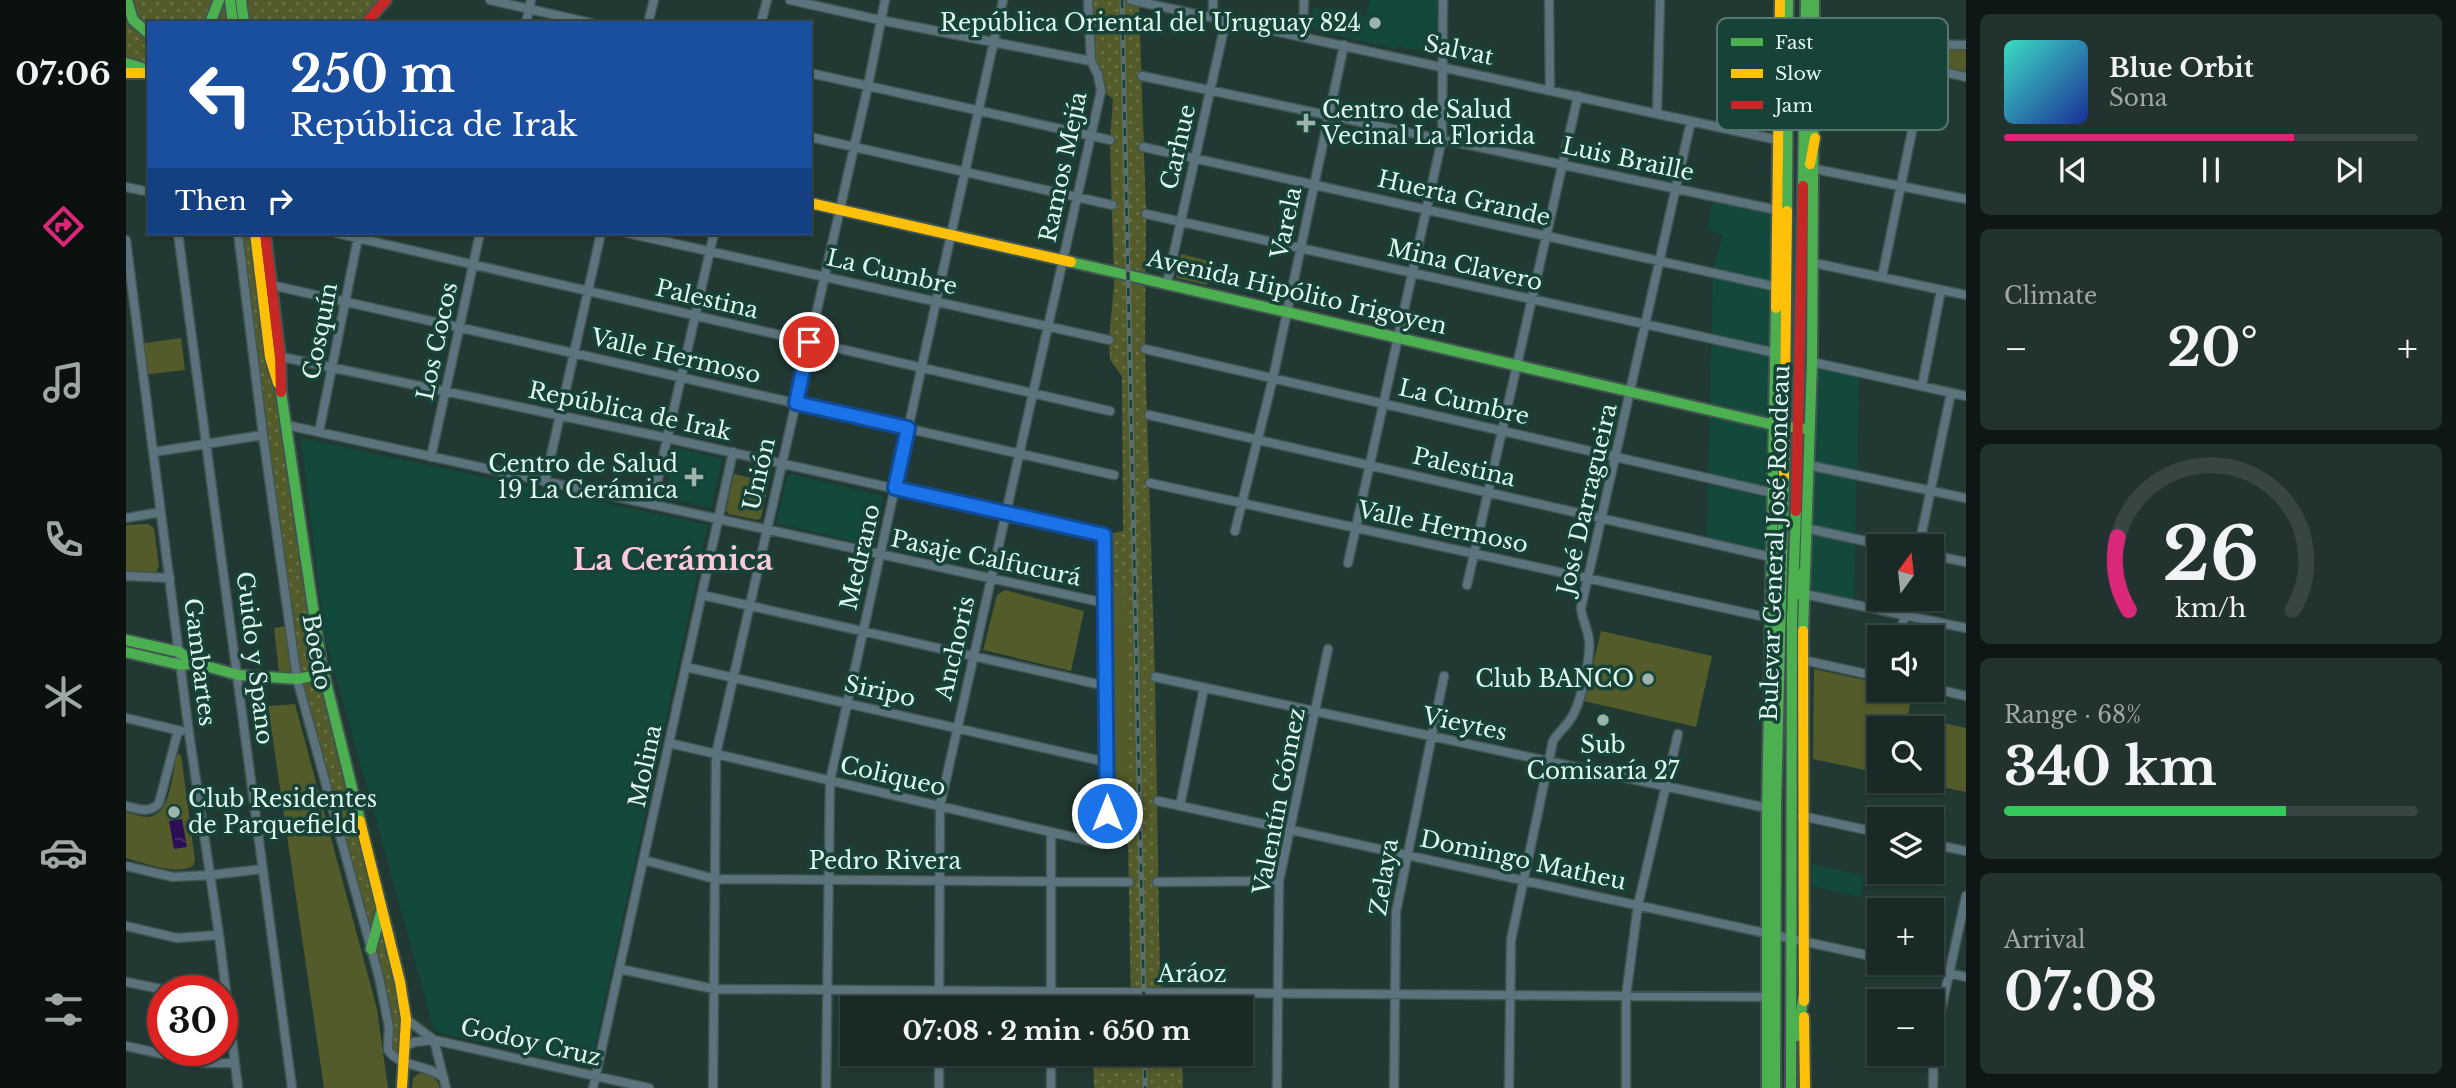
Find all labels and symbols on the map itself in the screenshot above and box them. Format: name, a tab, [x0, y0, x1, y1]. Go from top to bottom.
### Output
place label: República Oriental del Uruguay 824	[940, 9, 1361, 37]
marker: República Oriental del Uruguay 824	[1367, 15, 1383, 31]
legend	[1717, 18, 1948, 130]
street label: Salvat	[1422, 29, 1497, 71]
text: Fast	[1775, 31, 1814, 54]
text: Slow	[1775, 62, 1822, 85]
street label: Ramos Mejía	[1033, 89, 1093, 245]
text: Jam	[1772, 94, 1813, 117]
place label: Centro de Salud Vecinal La Florida	[1321, 96, 1535, 150]
street label: Carhue	[1155, 102, 1201, 192]
marker: Centro de Salud Vecinal La Florida	[1296, 113, 1316, 133]
street label: Luis Braille	[1559, 131, 1697, 187]
street label: Huerta Grande	[1375, 165, 1553, 231]
street label: Varela	[1265, 184, 1307, 262]
street label: Mina Clavero	[1385, 234, 1545, 296]
street label: La Cumbre	[824, 243, 960, 301]
street label: Avenida Hipólito Irigoyen	[1143, 244, 1450, 340]
street label: Palestina	[653, 274, 761, 324]
street label: Los Cocos	[411, 279, 463, 403]
street label: Cosquín	[297, 280, 343, 382]
pin	[779, 312, 839, 372]
street label: Valle Hermoso	[587, 323, 764, 389]
street label: Bulevar General José Rondeau	[1755, 365, 1795, 721]
street label: La Cumbre	[1396, 373, 1532, 431]
street label: República de Irak	[526, 376, 735, 446]
street label: José Darragueira	[1551, 400, 1623, 600]
street label: Unión	[737, 435, 781, 513]
street label: Palestina	[1410, 442, 1518, 492]
place label: Centro de Salud 19 La Cerámica	[488, 450, 678, 504]
marker: Centro de Salud 19 La Cerámica	[684, 467, 704, 487]
street label: Valle Hermoso	[1354, 495, 1531, 559]
street label: Medrano	[834, 501, 886, 613]
street label: Pasaje Calfucurá	[889, 524, 1084, 592]
north arrow	[1867, 534, 1944, 611]
district label: La Cerámica	[573, 541, 773, 578]
street label: Guido y Spano	[230, 570, 280, 746]
street label: Anchoris	[929, 593, 981, 704]
street label: Gambartes	[178, 597, 222, 727]
street label: Boedo	[297, 612, 337, 692]
place label: Club BANCO	[1475, 665, 1634, 693]
street label: Siripo	[842, 669, 918, 713]
marker: Club BANCO	[1640, 671, 1656, 687]
street label: Vieytes	[1419, 701, 1510, 747]
street label: Valentín Gómez	[1247, 705, 1311, 898]
marker: Sub Comisaría 27	[1595, 712, 1611, 728]
street label: Molina	[623, 722, 667, 810]
place label: Sub Comisaría 27	[1527, 731, 1680, 785]
street label: Coliqueo	[837, 750, 949, 802]
position arrow	[1070, 776, 1144, 850]
place label: Club Residentes de Parquefield	[188, 785, 377, 839]
marker: Club Residentes de Parquefield	[166, 804, 182, 820]
street label: Domingo Matheu	[1417, 824, 1629, 896]
street label: Zelaya	[1364, 836, 1404, 918]
street label: Pedro Rivera	[809, 847, 961, 875]
street label: Aráoz	[1156, 960, 1227, 988]
speed limit sign: 30	[147, 975, 238, 1066]
street label: Godoy Cruz	[458, 1012, 604, 1072]

